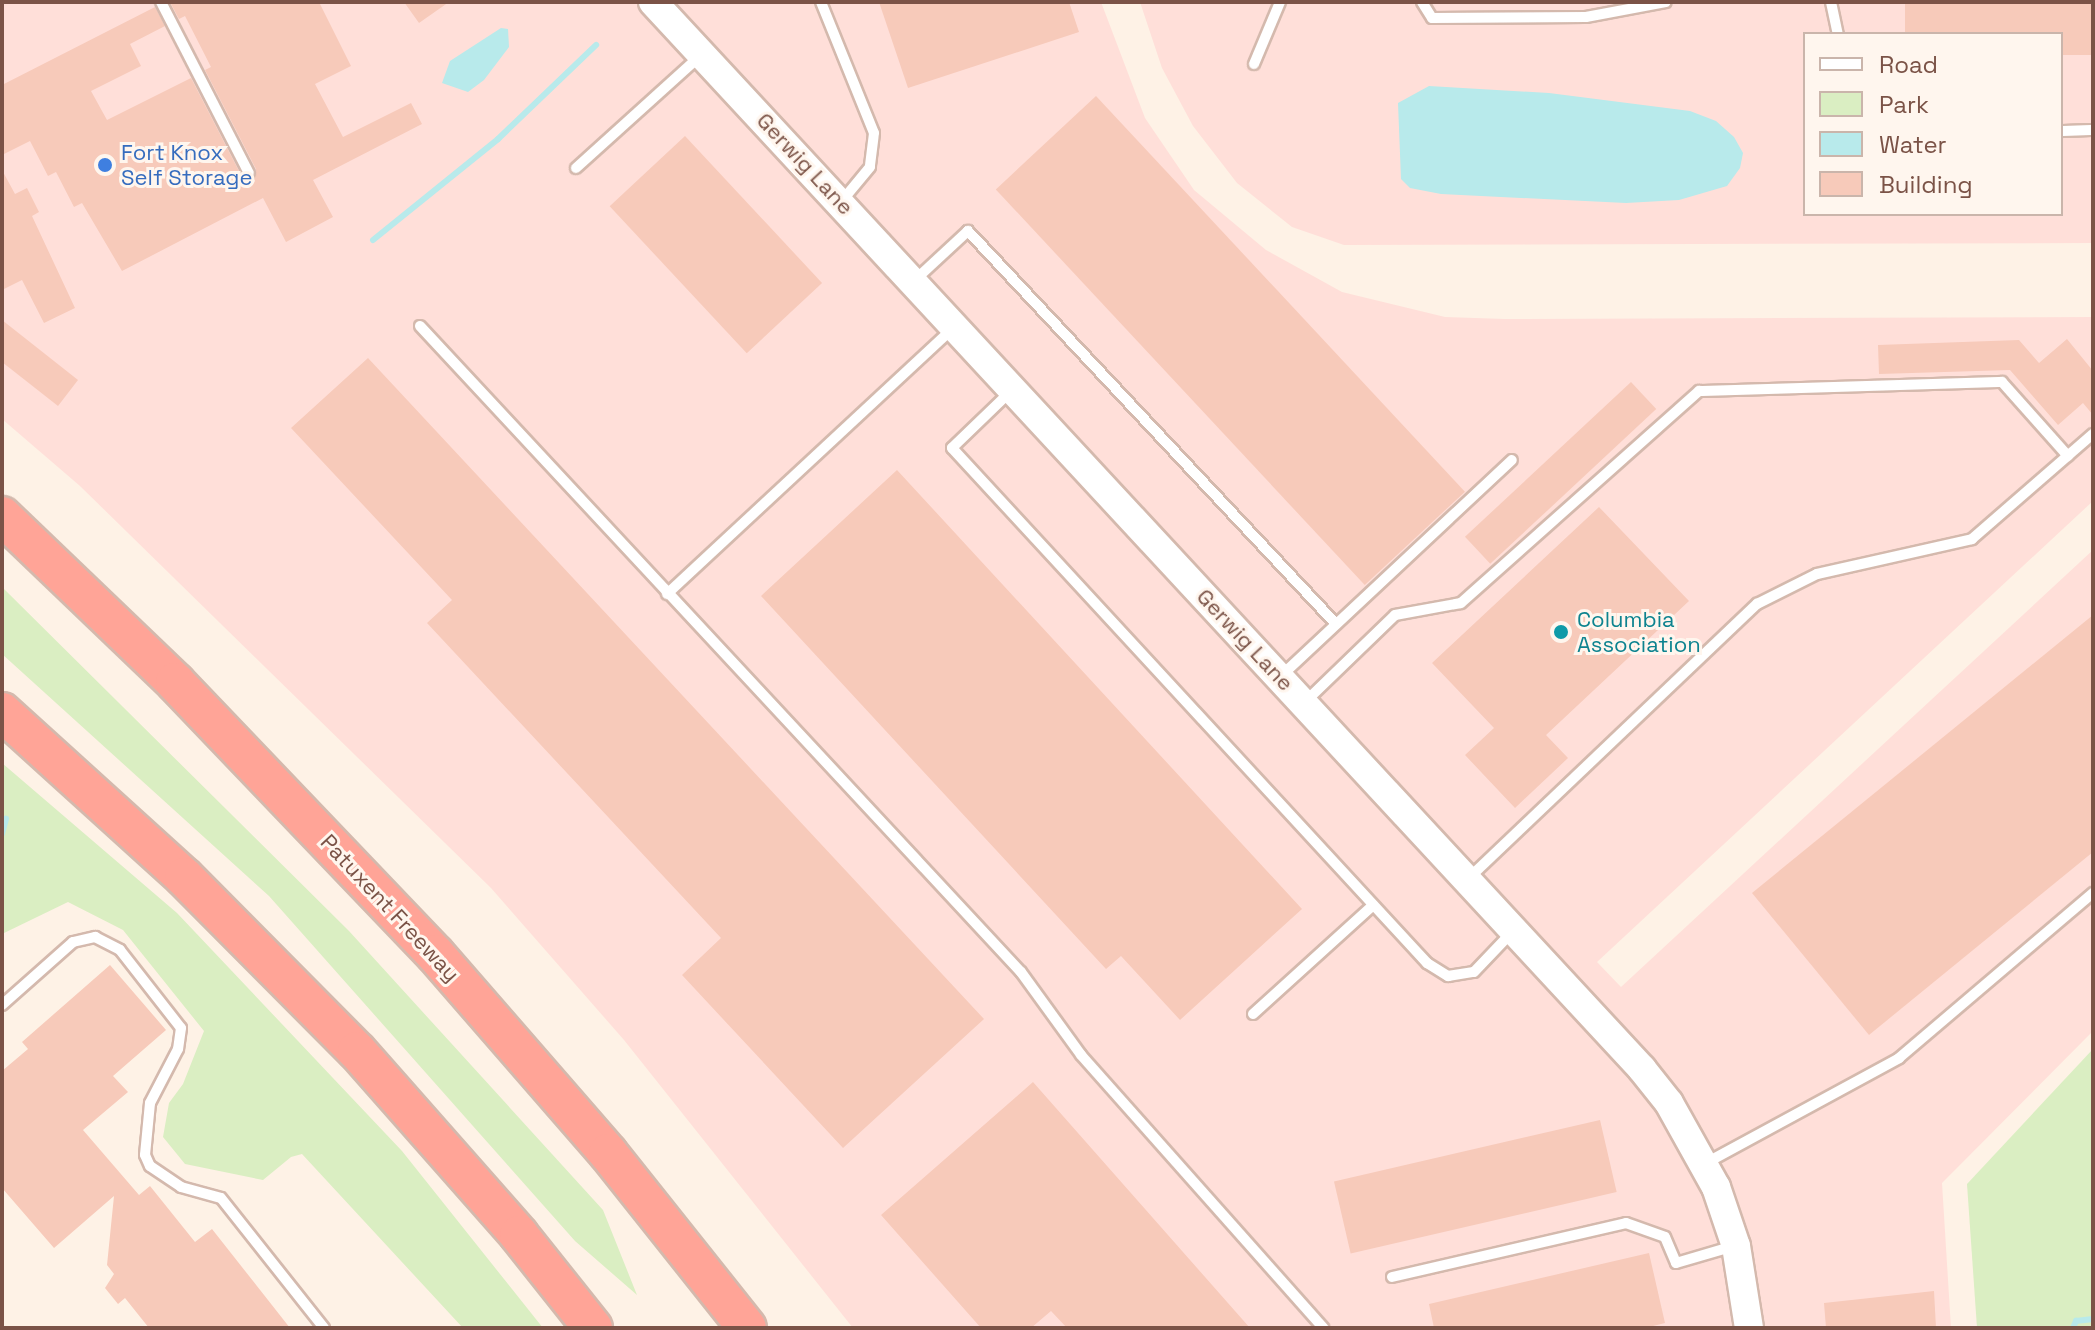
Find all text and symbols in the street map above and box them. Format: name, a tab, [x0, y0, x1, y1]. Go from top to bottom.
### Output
legend	[1803, 32, 2063, 216]
text: Road	[1879, 49, 1938, 80]
text: Park	[1879, 89, 1929, 120]
street label: Gerwig Lane	[751, 108, 859, 220]
text: Water	[1879, 129, 1947, 160]
place label: Fort Knox Self Storage	[121, 139, 253, 190]
marker: Fort Knox Self Storage	[96, 156, 114, 174]
text: Building	[1879, 169, 1973, 200]
street label: Gerwig Lane	[1191, 584, 1299, 696]
place label: Columbia Association	[1577, 606, 1701, 658]
marker: Columbia Association	[1552, 623, 1570, 641]
street label: Patuxent Freeway	[315, 829, 465, 987]

